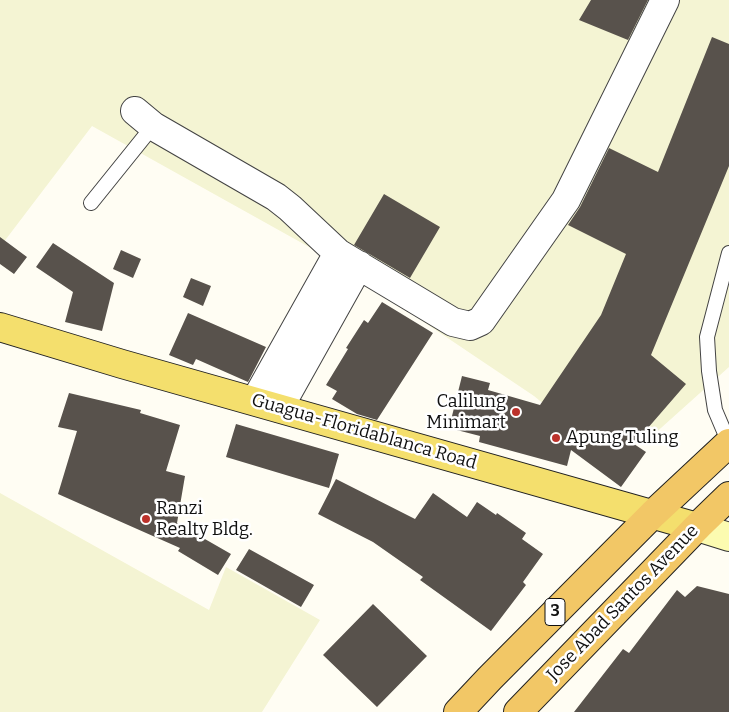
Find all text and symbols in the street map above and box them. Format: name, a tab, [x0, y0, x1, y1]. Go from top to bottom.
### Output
street label: Guagua-Floridablanca Road	[249, 389, 479, 475]
place label: Calilung Minimart	[426, 391, 506, 434]
marker: Calilung Minimart	[510, 406, 522, 418]
place label: Apung Tuling	[566, 427, 679, 449]
marker: Apung Tuling	[550, 432, 562, 444]
place label: Ranzi Realty Bldg.	[156, 498, 253, 540]
marker: Ranzi Realty Bldg.	[140, 513, 152, 525]
street label: Jose Abad Santos Avenue	[543, 520, 703, 686]
road number: 3	[545, 598, 565, 626]

